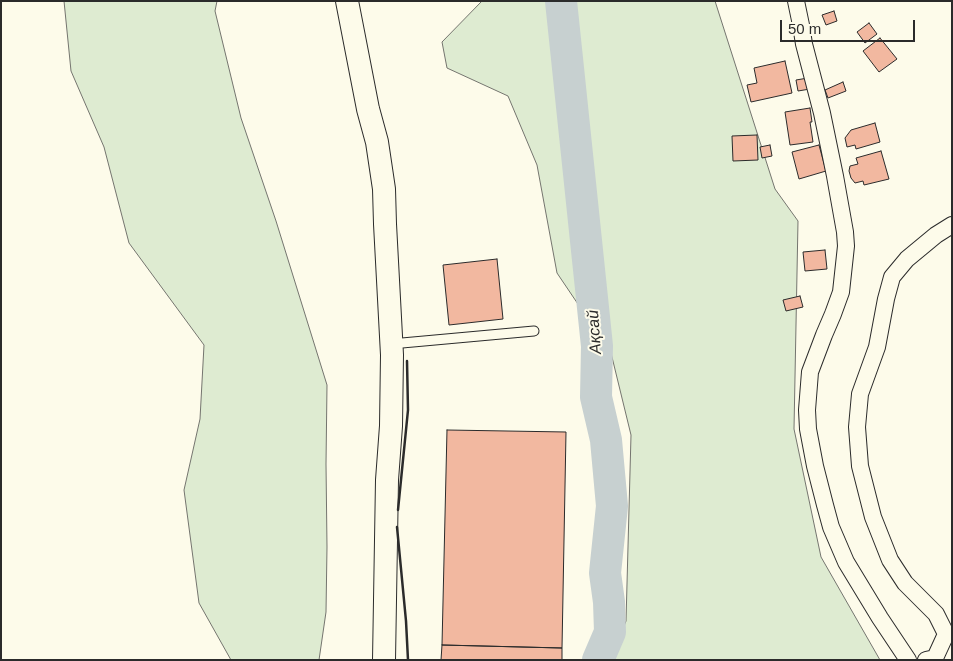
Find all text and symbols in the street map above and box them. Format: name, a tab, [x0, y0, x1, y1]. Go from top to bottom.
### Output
scale bar	[783, 10, 918, 42]
text: 50 m	[788, 20, 821, 37]
water label: Ақсай	[584, 309, 606, 355]

